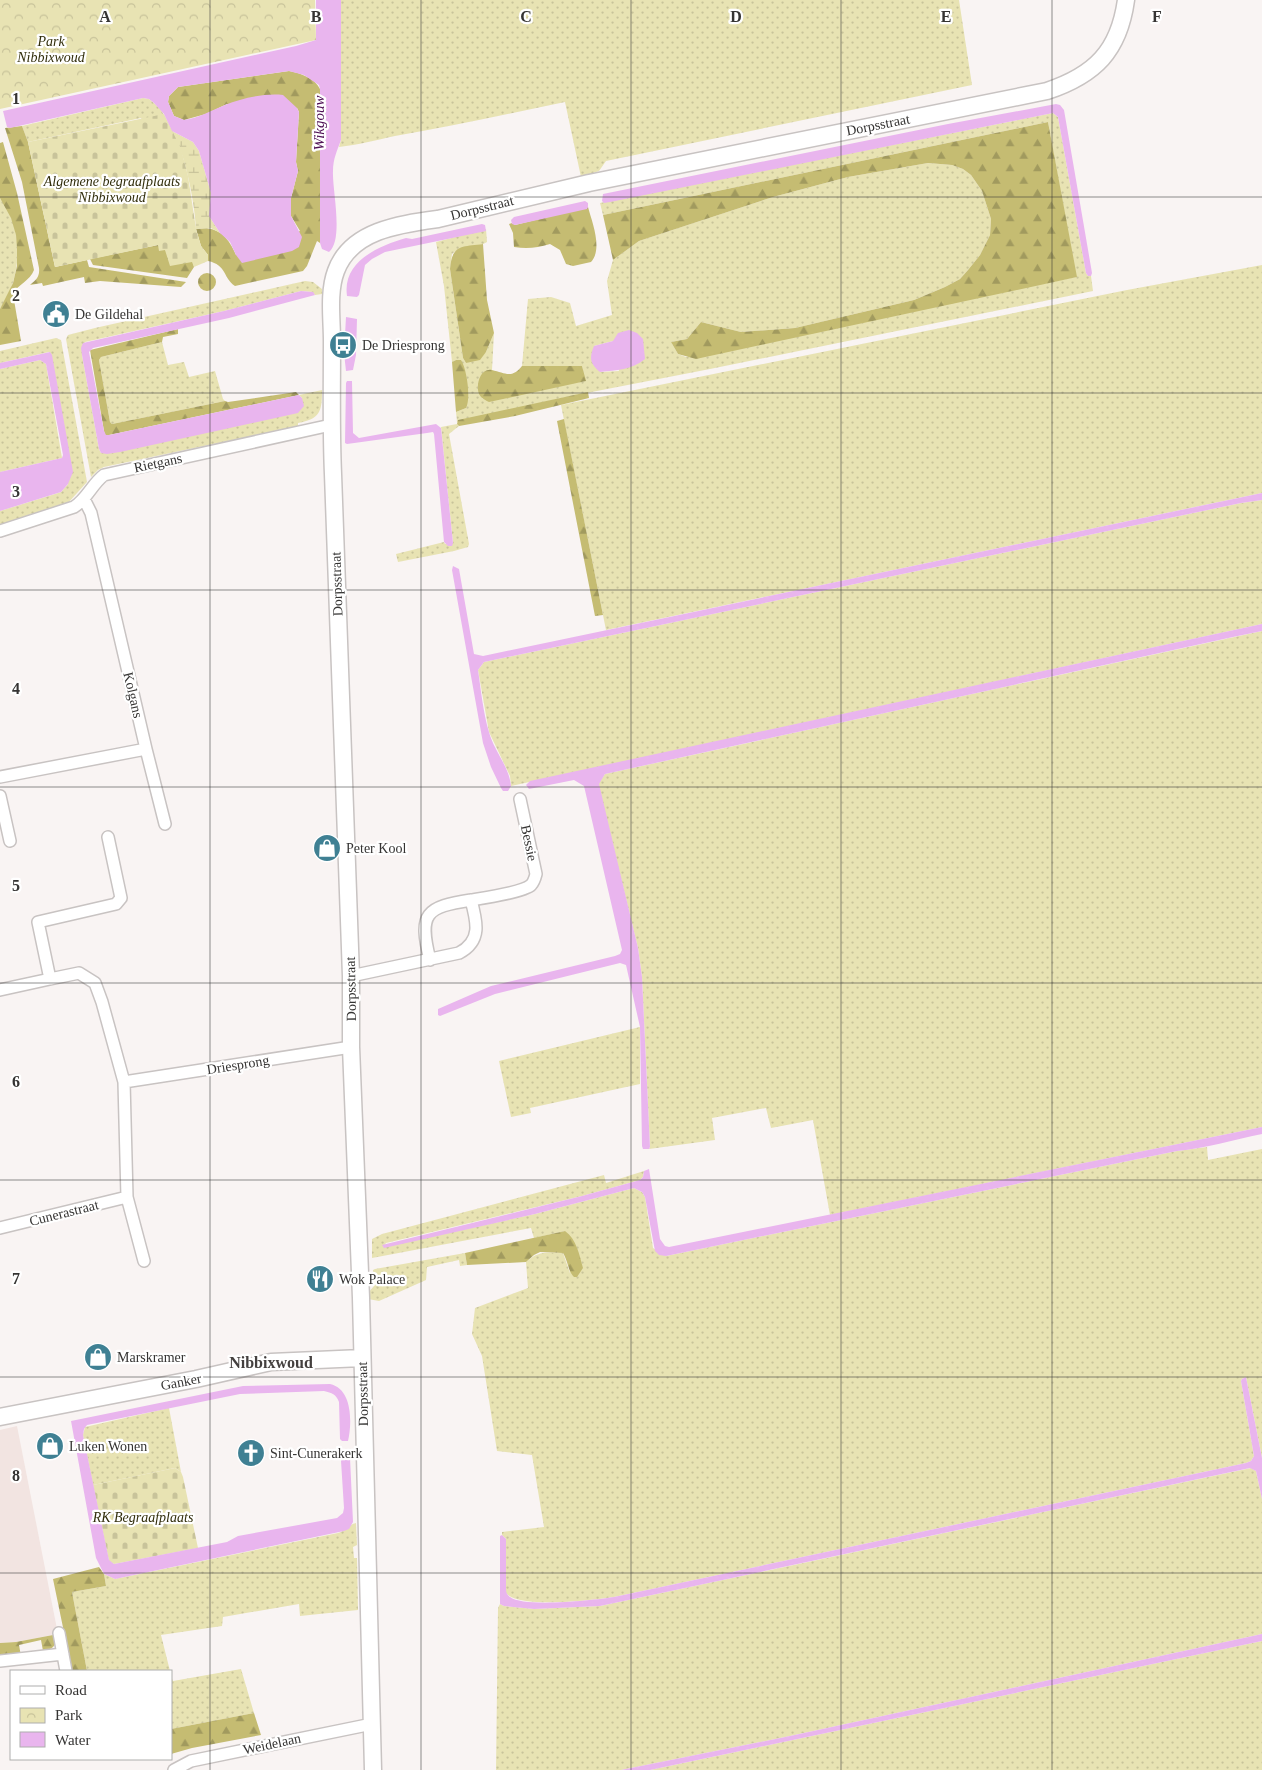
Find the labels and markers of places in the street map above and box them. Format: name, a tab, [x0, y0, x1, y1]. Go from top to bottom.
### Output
public building icon: De Gildehal	[41, 299, 71, 329]
place label: De Gildehal	[75, 307, 143, 322]
bus stop icon: De Driesprong	[328, 330, 358, 360]
place label: De Driesprong	[362, 338, 445, 353]
shop icon: Peter Kool	[312, 833, 342, 863]
place label: Peter Kool	[346, 841, 406, 856]
restaurant icon: Wok Palace	[305, 1264, 335, 1294]
place label: Wok Palace	[339, 1272, 405, 1287]
shop icon: Marskramer	[83, 1342, 113, 1372]
place label: Marskramer	[117, 1350, 186, 1365]
shop icon: Luken Wonen	[35, 1431, 65, 1461]
church icon: Sint-Cunerakerk	[236, 1438, 266, 1468]
place label: Luken Wonen	[69, 1439, 147, 1454]
place label: Sint-Cunerakerk	[270, 1446, 363, 1461]

